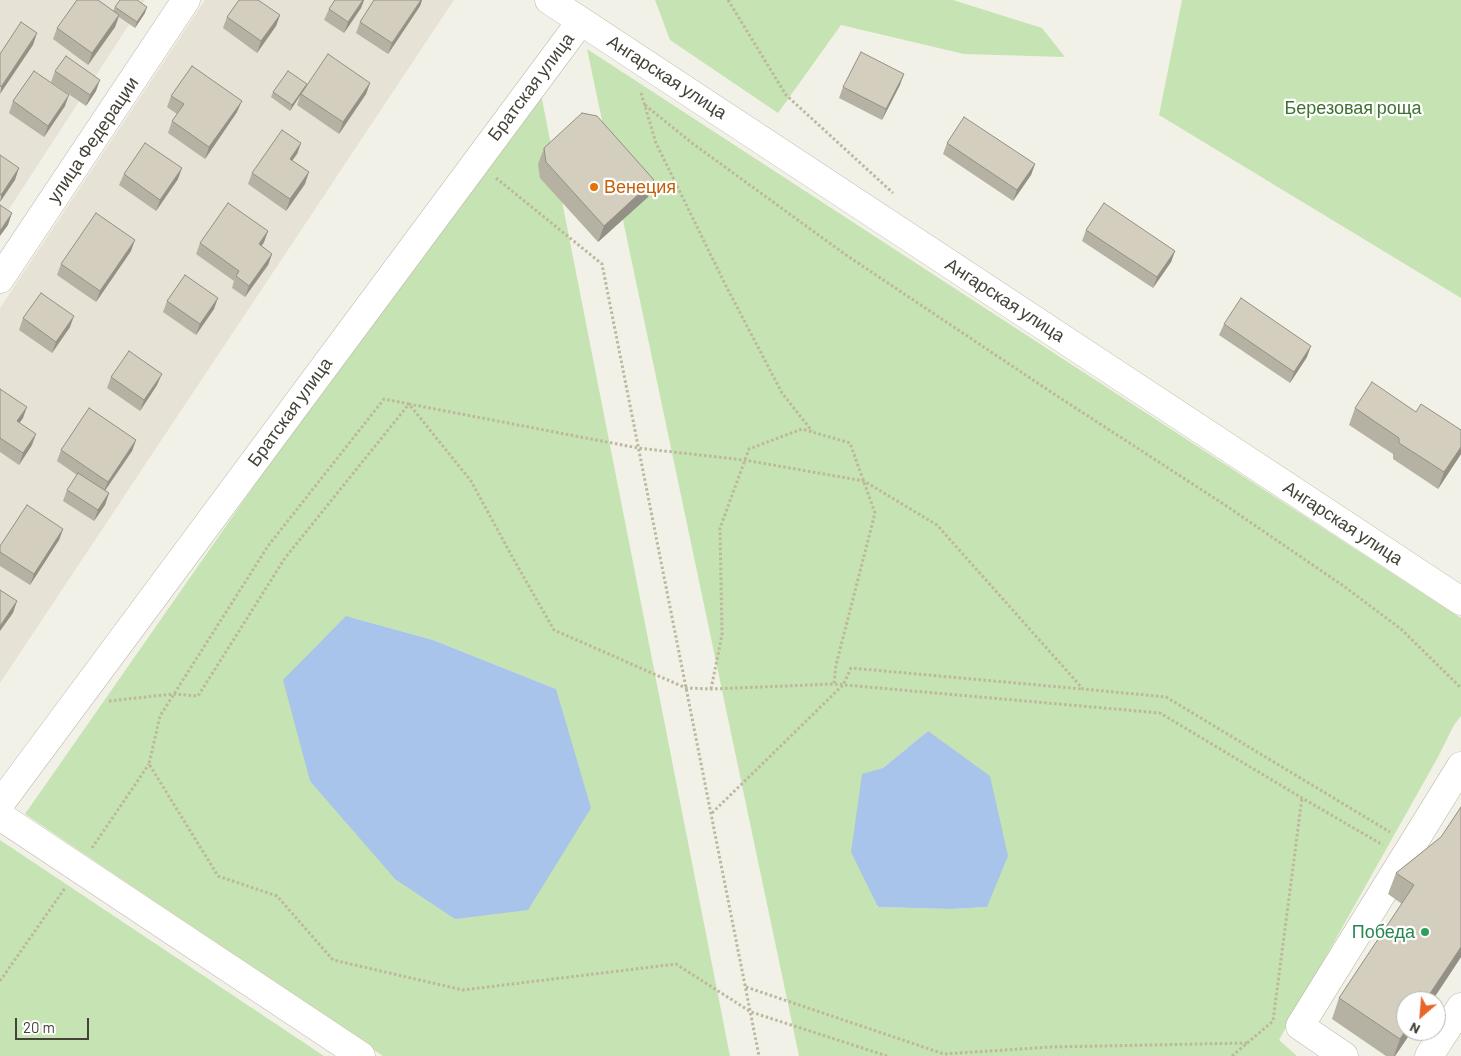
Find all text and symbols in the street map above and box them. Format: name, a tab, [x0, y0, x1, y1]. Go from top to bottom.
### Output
street label: Братская улица	[483, 29, 579, 145]
street label: Ангарская улица	[603, 30, 731, 124]
street label: улица Федерации	[43, 73, 143, 207]
park label: Березовая роща	[1284, 97, 1422, 119]
place label: Венеция	[604, 176, 676, 198]
marker: Венеция	[588, 181, 600, 193]
street label: Ангарская улица	[941, 253, 1069, 347]
street label: Братская улица	[243, 353, 337, 471]
street label: Ангарская улица	[1279, 476, 1407, 570]
place label: Победа	[1352, 921, 1415, 943]
marker: Победа	[1419, 926, 1431, 938]
north arrow	[1396, 991, 1446, 1041]
scale bar	[18, 1008, 91, 1040]
text: 20 m	[23, 1018, 55, 1036]
text: N	[1406, 1019, 1422, 1039]

